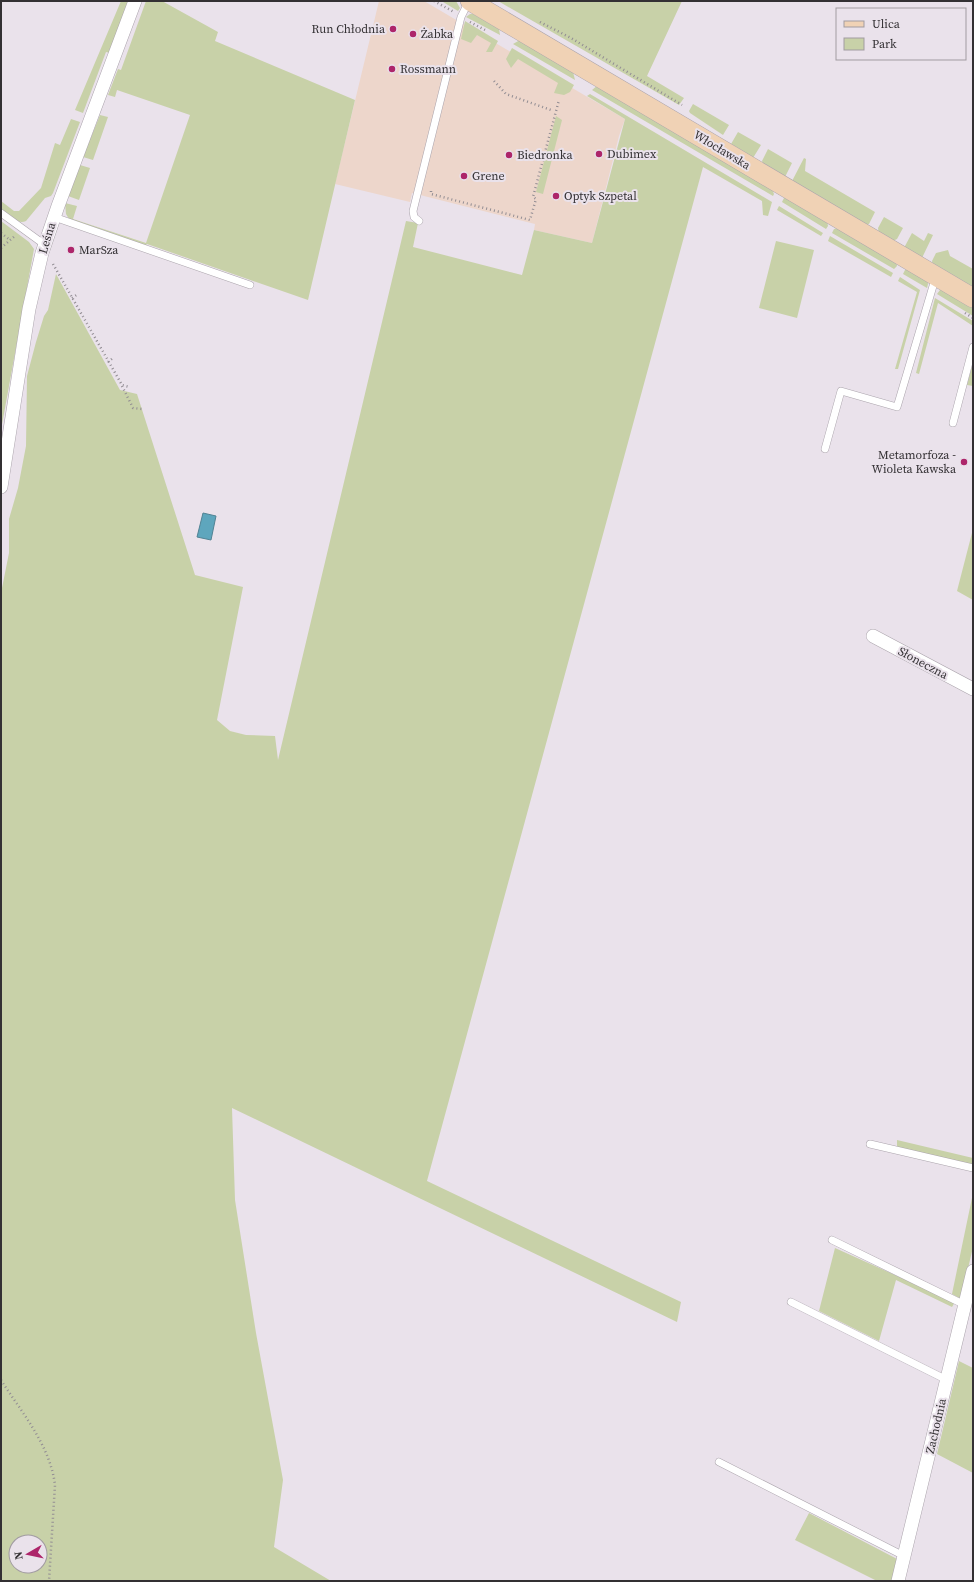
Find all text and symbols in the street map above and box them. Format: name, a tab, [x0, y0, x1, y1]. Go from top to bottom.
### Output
legend	[836, 8, 966, 60]
text: Ulica	[872, 16, 901, 32]
place label: Run Chłodnia	[312, 21, 386, 37]
marker: Run Chłodnia	[388, 24, 398, 34]
place label: Żabka	[421, 26, 454, 42]
marker: Żabka	[408, 29, 418, 39]
text: Park	[872, 36, 897, 52]
place label: Rossmann	[400, 61, 456, 77]
marker: Rossmann	[387, 64, 397, 74]
street label: Włocławska	[691, 127, 754, 174]
place label: Dubimex	[607, 146, 657, 162]
place label: Biedronka	[517, 147, 573, 163]
marker: Dubimex	[594, 149, 604, 159]
marker: Biedronka	[504, 150, 514, 160]
place label: Grene	[472, 168, 505, 184]
marker: Grene	[459, 171, 469, 181]
place label: Optyk Szpetal	[564, 188, 637, 204]
marker: Optyk Szpetal	[551, 191, 561, 201]
street label: Leśna	[35, 220, 60, 256]
place label: MarSza	[79, 242, 119, 258]
marker: MarSza	[66, 245, 76, 255]
place label: Metamorfoza - Wioleta Kawska	[872, 447, 957, 477]
marker: Metamorfoza - Wioleta Kawska	[959, 457, 969, 467]
street label: Słoneczna	[895, 643, 952, 683]
street label: Zachodnia	[922, 1396, 950, 1455]
north arrow	[8, 1534, 48, 1574]
text: N	[11, 1550, 27, 1561]

